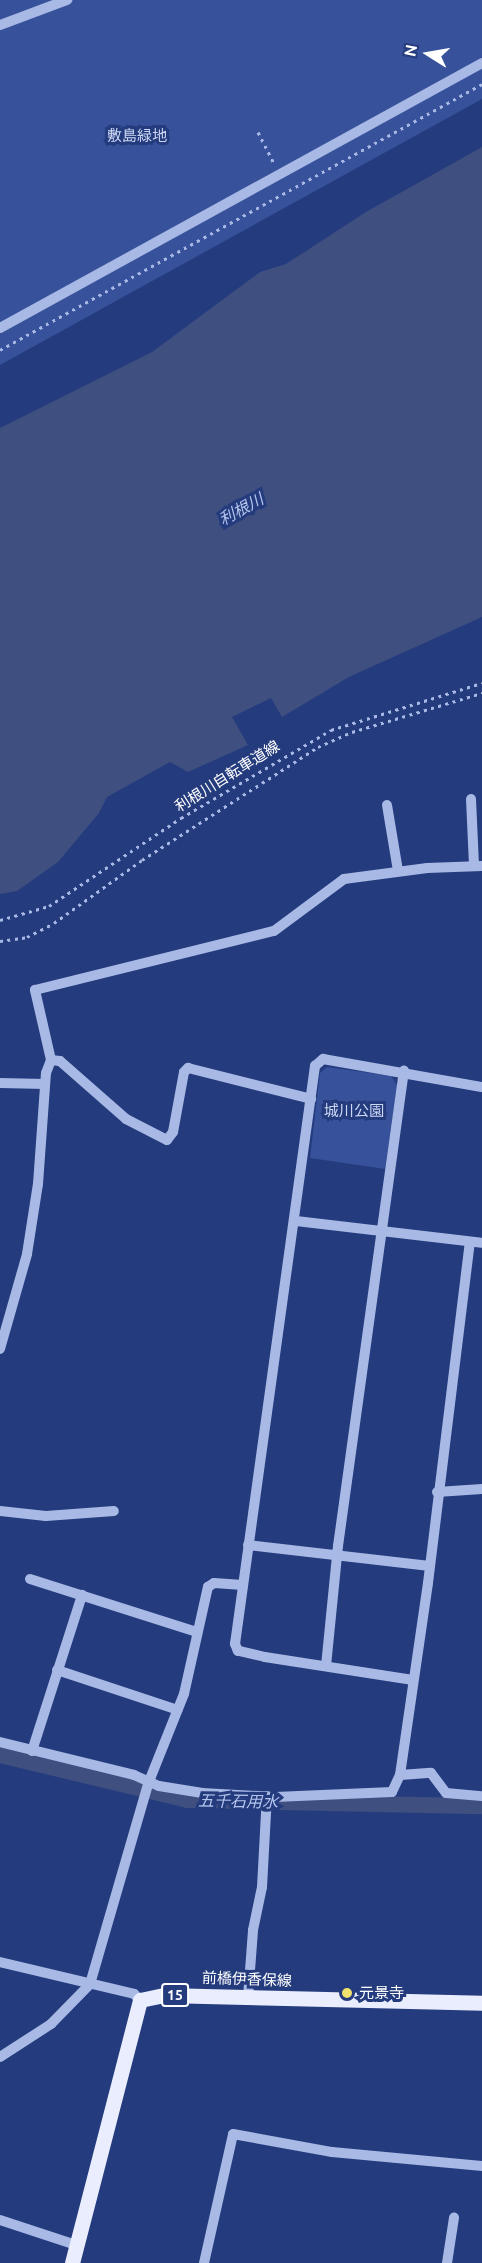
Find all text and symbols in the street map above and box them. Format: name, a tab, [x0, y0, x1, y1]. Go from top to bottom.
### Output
north arrow	[398, 24, 458, 84]
text: N	[400, 43, 420, 58]
park label: 敷島緑地	[107, 127, 167, 145]
water label: 利根川	[215, 489, 267, 529]
street label: 利根川自転車道線	[171, 737, 283, 815]
park label: 城川公園	[324, 1102, 384, 1120]
water label: 五千石用水	[198, 1791, 278, 1811]
street label: 前橋伊香保線	[202, 1968, 292, 1990]
road number: 15	[160, 1984, 190, 2006]
place label: 元景寺	[359, 1984, 404, 2002]
marker: 元景寺	[340, 1986, 354, 2000]

